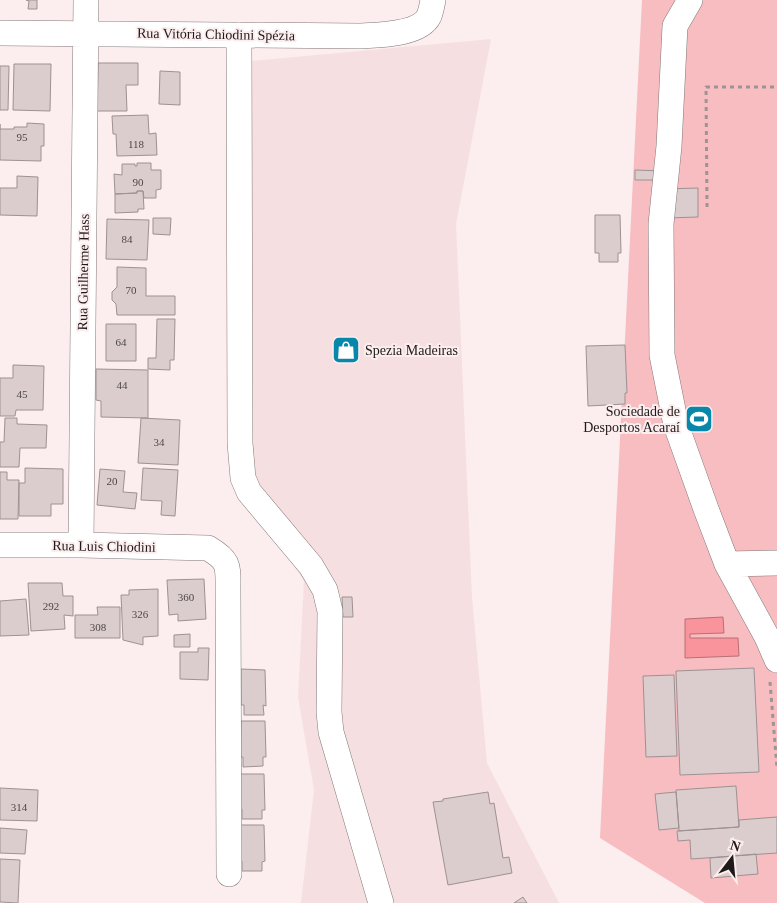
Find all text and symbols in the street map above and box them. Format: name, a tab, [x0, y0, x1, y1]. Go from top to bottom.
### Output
street label: Rua Vitória Chiodini Spézia	[137, 26, 296, 43]
house number: 95	[17, 131, 28, 143]
house number: 118	[128, 138, 145, 150]
house number: 90	[133, 176, 144, 188]
street label: Rua Guilherme Hass	[75, 214, 92, 330]
house number: 84	[122, 233, 133, 245]
house number: 70	[126, 284, 137, 296]
shop icon: Spezia Madeiras	[331, 335, 361, 365]
house number: 64	[116, 336, 127, 348]
place label: Spezia Madeiras	[365, 343, 458, 358]
house number: 44	[117, 379, 128, 391]
house number: 45	[17, 388, 28, 400]
place label: Sociedade de Desportos Acaraí	[583, 404, 680, 435]
sports icon: Sociedade de Desportos Acaraí	[684, 404, 714, 434]
house number: 34	[154, 436, 165, 448]
house number: 20	[107, 475, 118, 487]
street label: Rua Luis Chiodini	[52, 538, 156, 555]
house number: 360	[178, 591, 195, 603]
house number: 292	[43, 600, 59, 612]
house number: 326	[132, 608, 149, 620]
house number: 308	[90, 621, 107, 633]
house number: 314	[11, 801, 28, 813]
north arrow	[707, 833, 757, 883]
text: N	[729, 837, 742, 855]

